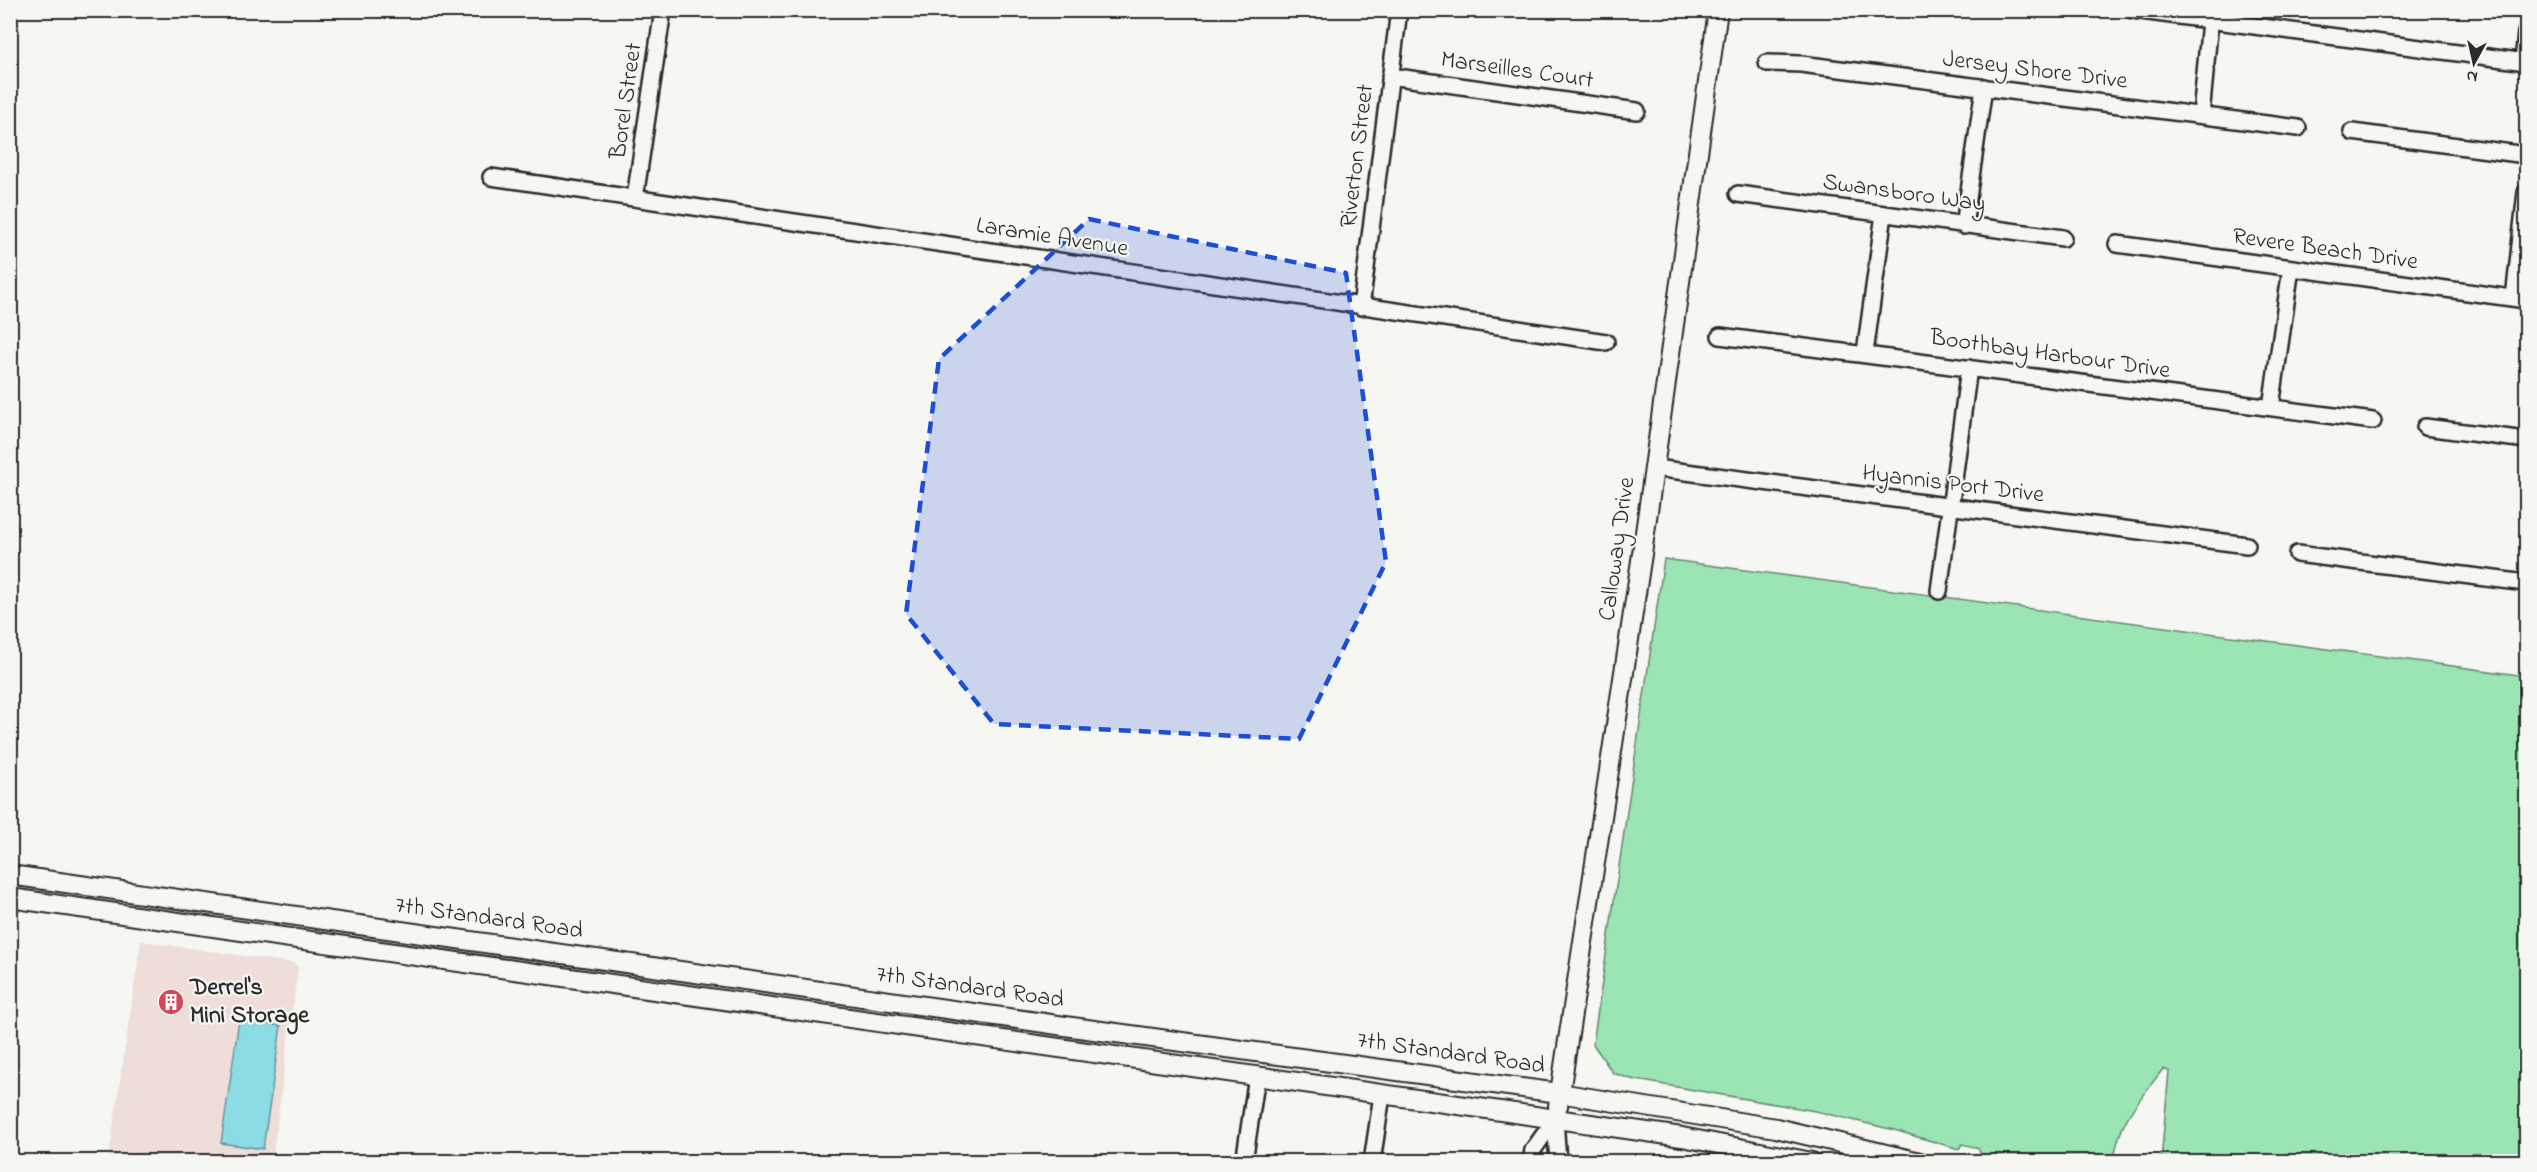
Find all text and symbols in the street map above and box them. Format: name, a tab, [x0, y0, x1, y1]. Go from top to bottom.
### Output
north arrow	[2444, 33, 2504, 93]
street label: Borel Street	[601, 40, 652, 163]
street label: Jersey Shore Drive	[1941, 42, 2130, 101]
street label: Marseilles Court	[1438, 43, 1596, 99]
text: N	[2465, 63, 2479, 89]
street label: Riverton Street	[1332, 82, 1384, 230]
street label: Swansboro Way	[1820, 165, 1988, 224]
street label: Laramie Avenue	[973, 209, 1131, 267]
street label: Revere Beach Drive	[2230, 220, 2420, 280]
street label: Boothbay Harbour Drive	[1926, 321, 2173, 390]
street label: Hyannis Port Drive	[1860, 456, 2046, 515]
street label: Calloway Drive	[1591, 475, 1646, 623]
street label: 7th Standard Road	[393, 889, 586, 950]
street label: 7th Standard Road	[874, 958, 1067, 1019]
place label: Derrel's Mini Storage	[189, 971, 310, 1035]
building icon: Derrel's Mini Storage	[156, 987, 186, 1017]
street label: 7th Standard Road	[1355, 1024, 1548, 1085]

